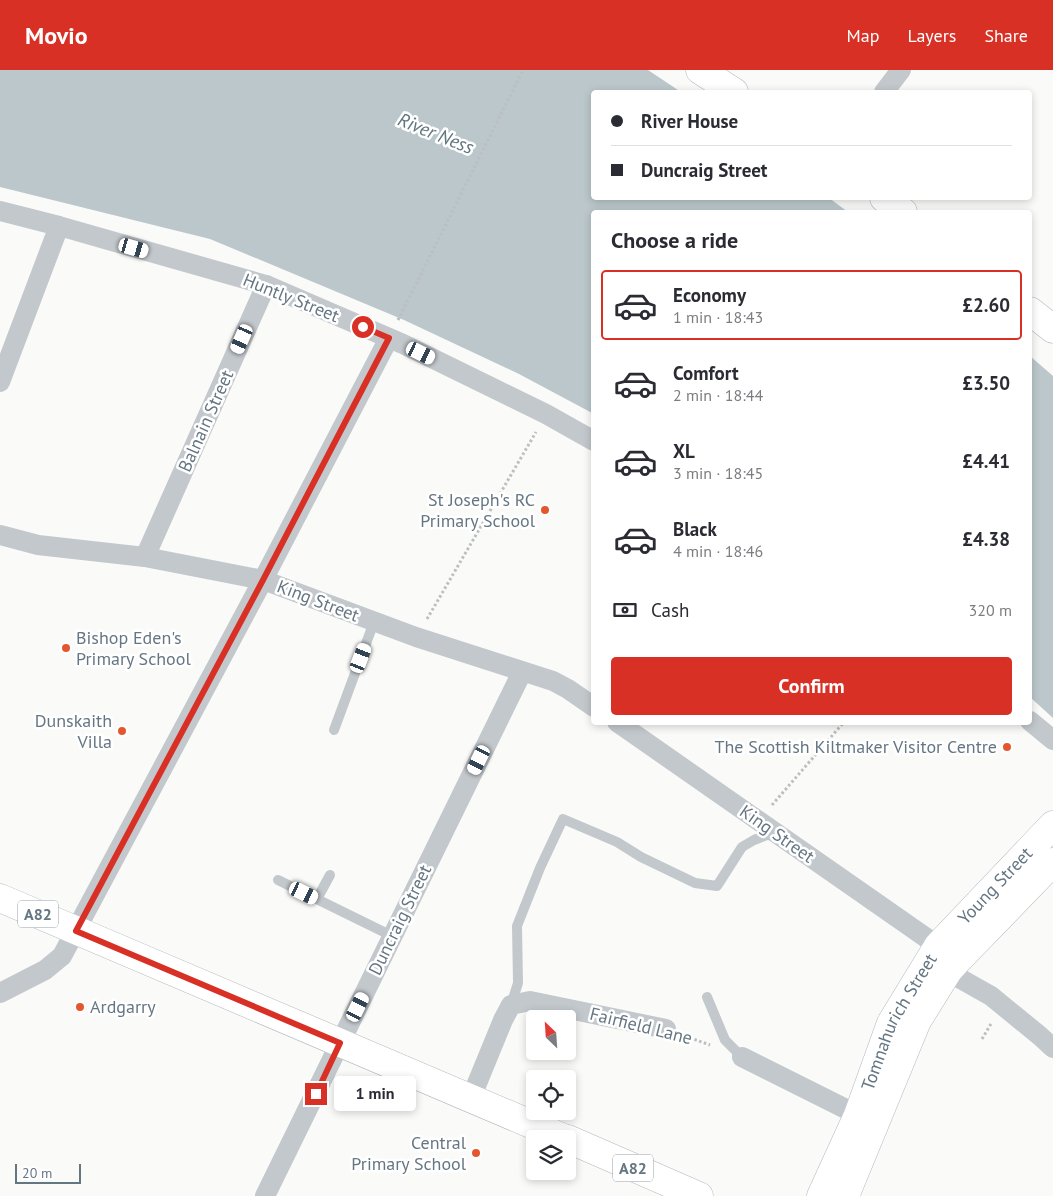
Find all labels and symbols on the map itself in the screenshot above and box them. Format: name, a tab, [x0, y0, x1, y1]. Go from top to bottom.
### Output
water label: River Ness	[395, 107, 478, 159]
car	[117, 237, 150, 259]
street label: Huntly Street	[240, 268, 343, 327]
route start	[352, 316, 374, 338]
car	[229, 322, 254, 356]
car	[404, 340, 437, 366]
street label: Balnain Street	[173, 366, 238, 475]
place label: St Joseph's RC Primary School	[420, 488, 536, 532]
marker: St Joseph's RC Primary School	[539, 504, 551, 516]
street label: King Street	[274, 574, 362, 627]
place label: Bishop Eden's Primary School	[76, 626, 191, 670]
car	[348, 641, 373, 675]
marker: Bishop Eden's Primary School	[60, 642, 72, 654]
place label: Dunskaith Villa	[35, 709, 112, 753]
marker: Dunskaith Villa	[116, 725, 128, 737]
place label: The Scottish Kiltmaker Visitor Centre	[714, 735, 997, 758]
marker: The Scottish Kiltmaker Visitor Centre	[1001, 741, 1013, 753]
car	[465, 743, 492, 777]
street label: King Street	[735, 799, 819, 868]
street label: Young Street	[953, 842, 1037, 929]
street label: Duncraig Street	[363, 861, 436, 979]
car	[287, 880, 320, 906]
road number: A82	[18, 901, 58, 928]
street label: Tomnahurich Street	[856, 949, 942, 1093]
car	[344, 990, 371, 1024]
place label: Ardgarry	[90, 995, 156, 1018]
marker: Ardgarry	[74, 1001, 86, 1013]
street label: Fairfield Lane	[588, 1002, 695, 1049]
north arrow	[526, 1010, 576, 1060]
callout: 1 min	[334, 1076, 416, 1112]
route end	[305, 1083, 327, 1105]
place label: Central Primary School	[351, 1131, 467, 1175]
marker: Central Primary School	[470, 1147, 482, 1159]
road number: A82	[613, 1154, 653, 1182]
scale bar	[15, 1161, 81, 1184]

